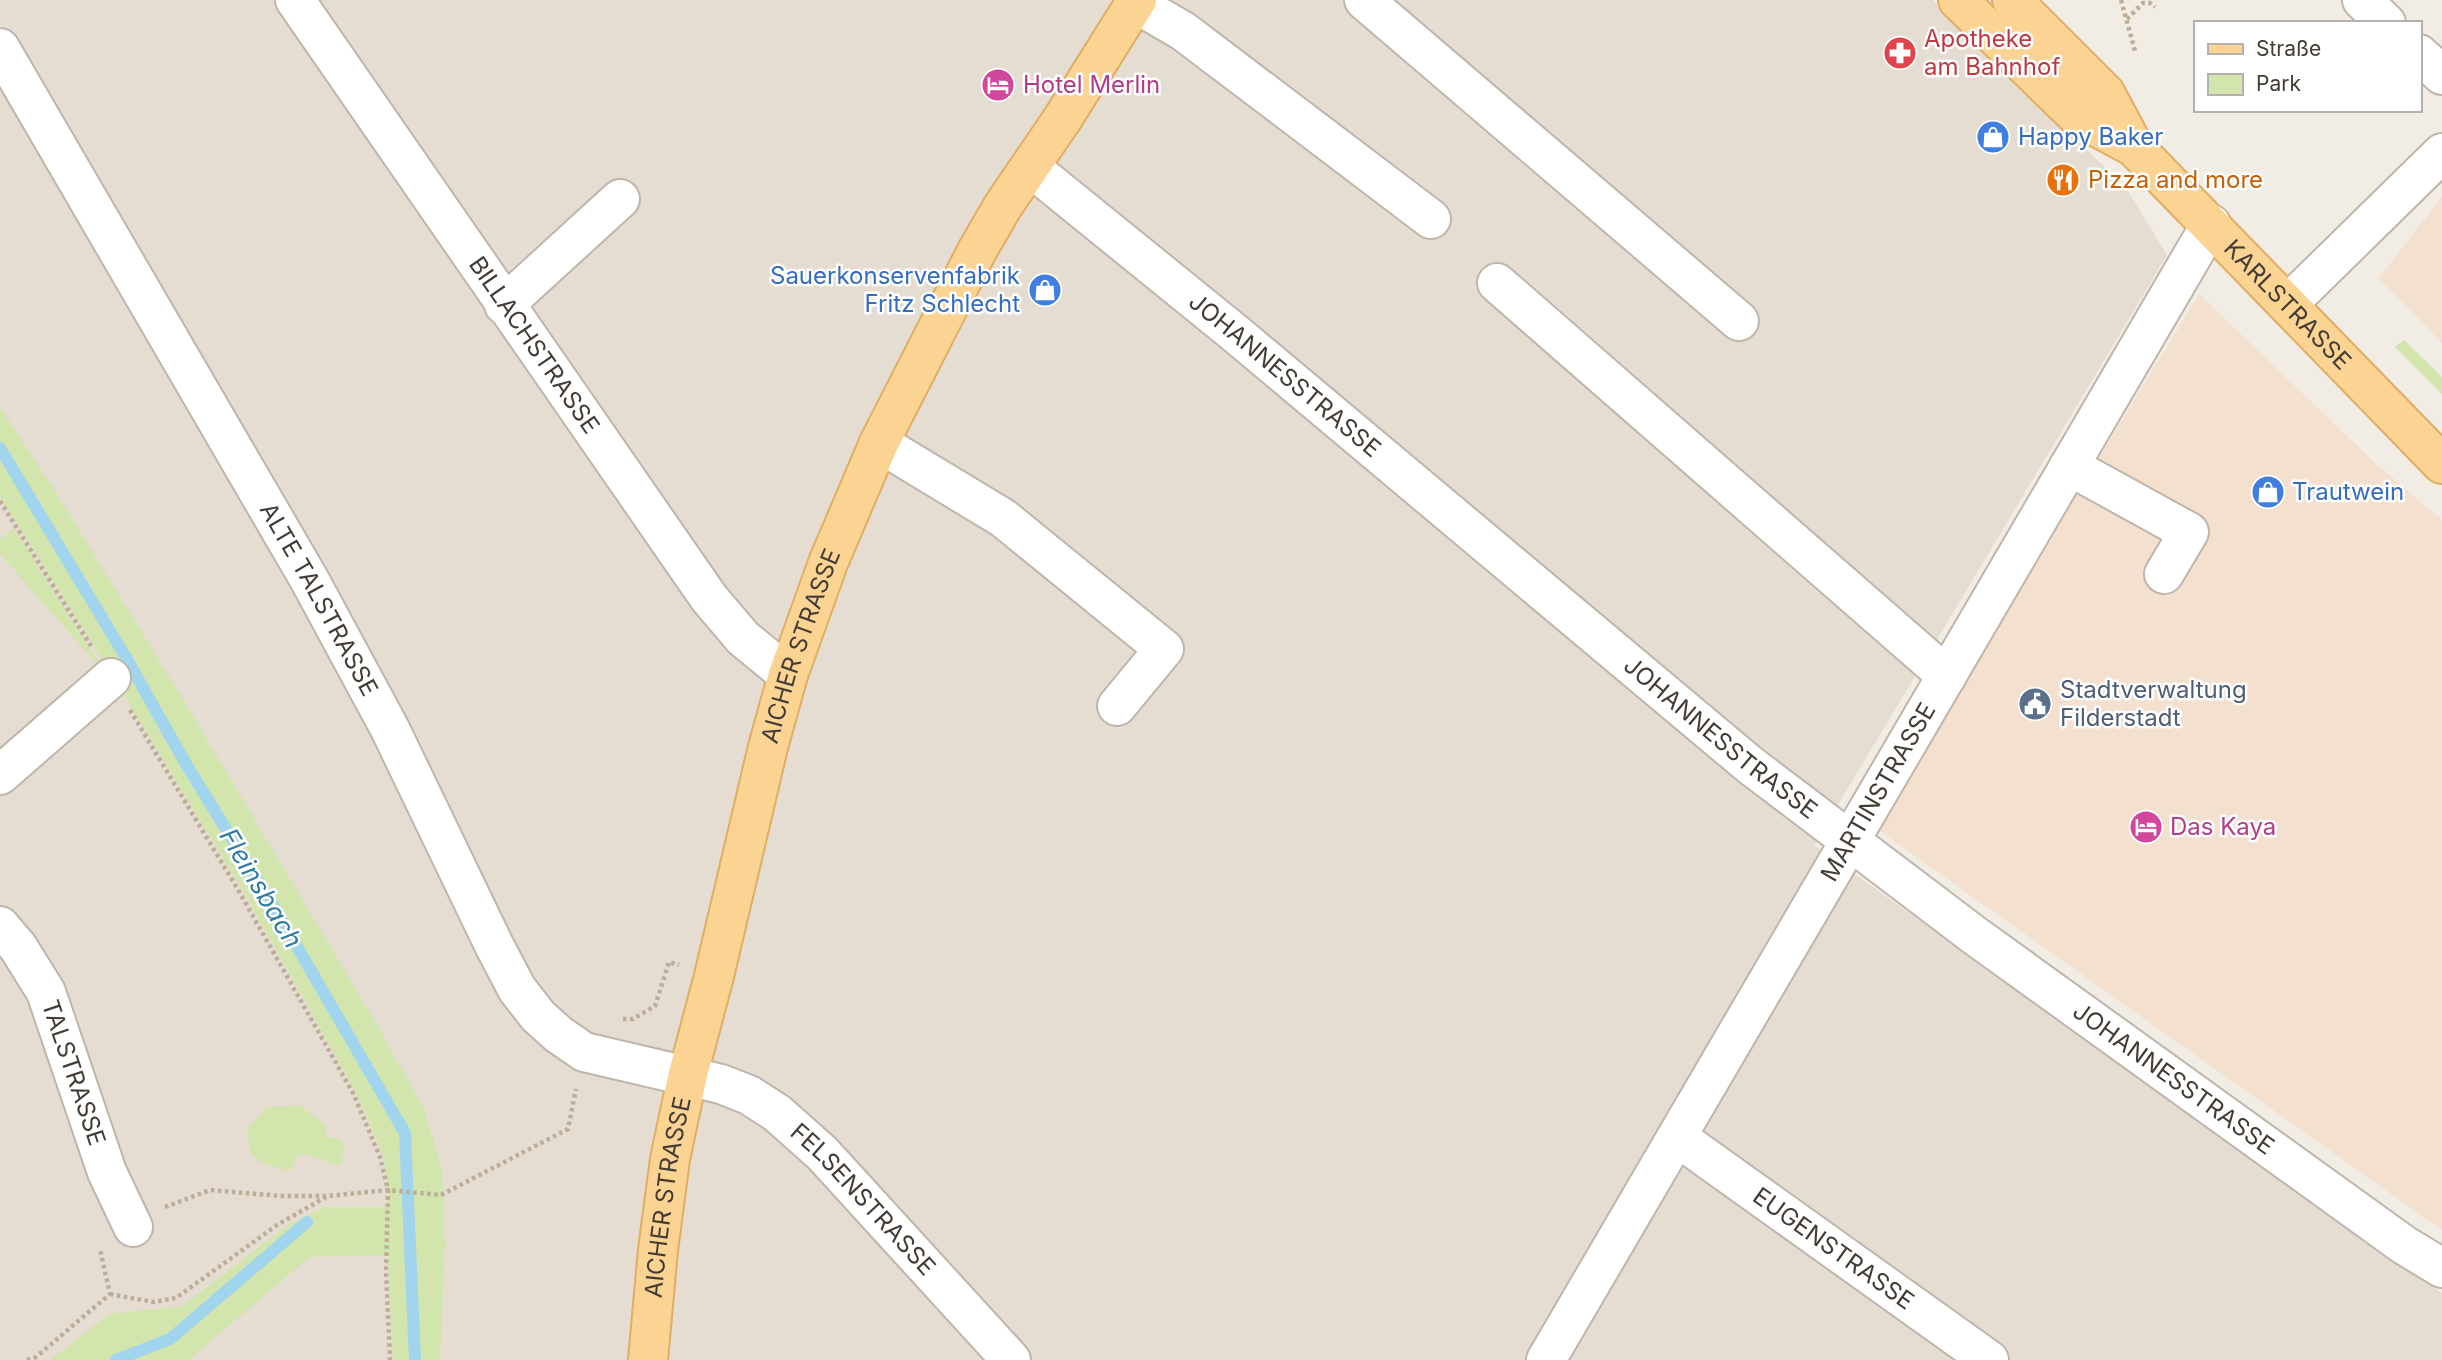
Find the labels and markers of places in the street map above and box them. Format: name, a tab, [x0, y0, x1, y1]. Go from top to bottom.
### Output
place label: Apotheke am Bahnhof	[1924, 24, 2060, 81]
pharmacy icon: Apotheke am Bahnhof	[1881, 34, 1919, 72]
hotel icon: Hotel Merlin	[979, 66, 1017, 104]
place label: Hotel Merlin	[1023, 70, 1160, 99]
shop icon: Happy Baker	[1974, 118, 2012, 156]
place label: Happy Baker	[2018, 122, 2163, 151]
restaurant icon: Pizza and more	[2044, 161, 2082, 199]
place label: Pizza and more	[2088, 165, 2263, 194]
place label: Sauerkonservenfabrik Fritz Schlecht	[770, 261, 1020, 318]
shop icon: Sauerkonservenfabrik Fritz Schlecht	[1026, 271, 1064, 309]
shop icon: Trautwein	[2249, 473, 2287, 511]
place label: Trautwein	[2292, 477, 2404, 506]
place label: Stadtverwaltung Filderstadt	[2060, 675, 2247, 732]
public building icon: Stadtverwaltung Filderstadt	[2016, 685, 2054, 723]
hotel icon: Das Kaya	[2127, 808, 2165, 846]
place label: Das Kaya	[2170, 812, 2276, 841]

